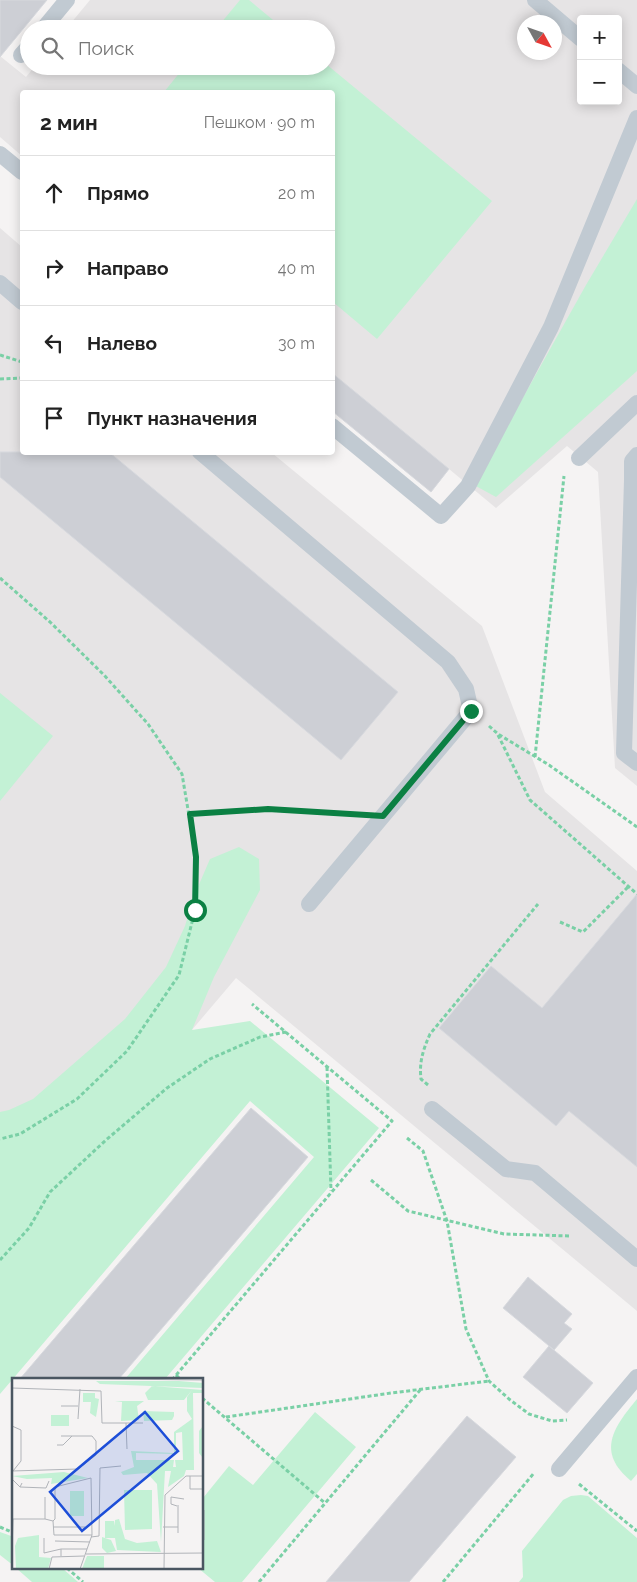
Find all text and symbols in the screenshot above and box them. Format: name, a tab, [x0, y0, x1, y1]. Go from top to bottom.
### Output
north arrow	[517, 15, 562, 60]
map controls	[577, 15, 622, 105]
button: +	[577, 15, 622, 60]
search box	[20, 20, 335, 75]
icon: search	[38, 34, 66, 62]
text: Поиск	[78, 37, 134, 59]
button: −	[577, 60, 622, 105]
text: 2 мин	[40, 110, 98, 135]
text: Пешком · 90 m	[204, 113, 315, 132]
icon: ahead	[40, 179, 68, 207]
text: Прямо	[87, 182, 149, 204]
text: 20 m	[278, 184, 315, 203]
icon: right	[40, 254, 68, 282]
text: Направо	[87, 257, 168, 279]
text: 40 m	[278, 259, 315, 278]
icon: left	[40, 329, 68, 357]
text: Налево	[87, 332, 157, 354]
text: 30 m	[278, 334, 315, 353]
icon: arrive	[40, 404, 68, 432]
text: Пункт назначения	[87, 407, 257, 429]
route end	[460, 700, 483, 723]
route start	[184, 899, 207, 922]
inset map	[12, 1378, 204, 1570]

